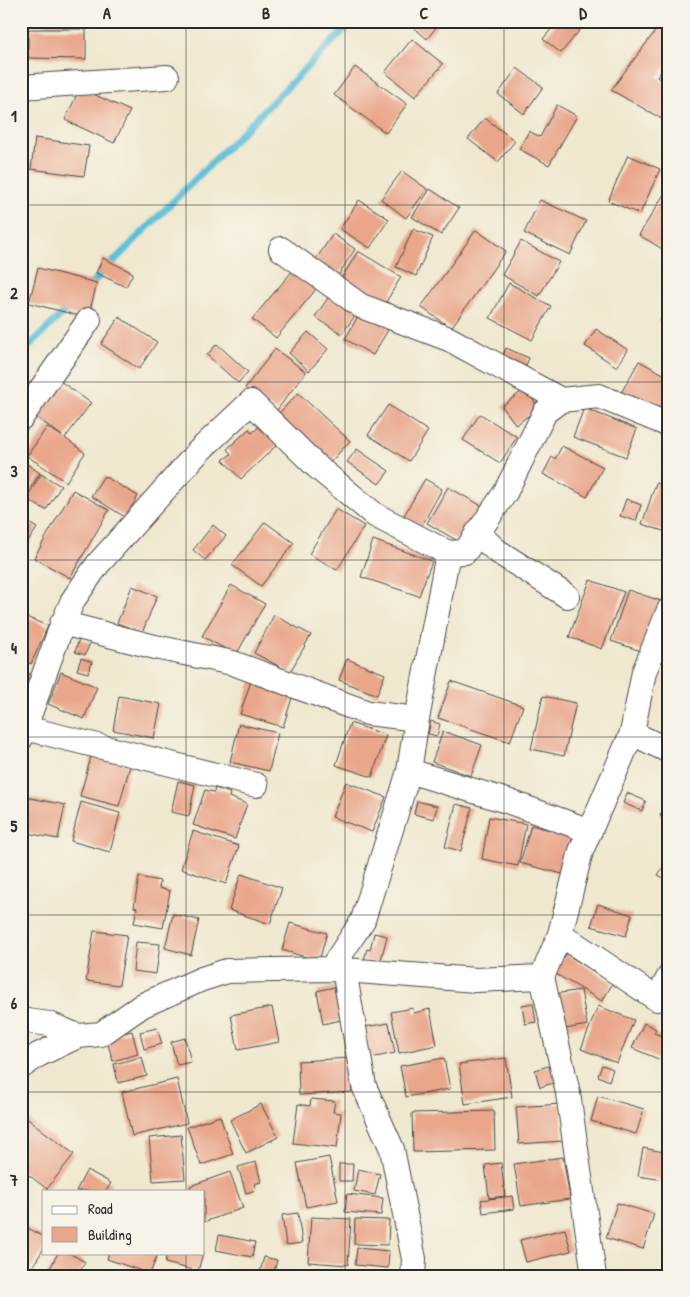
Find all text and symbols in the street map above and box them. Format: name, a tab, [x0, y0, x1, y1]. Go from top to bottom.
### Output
text: A	[103, 2, 111, 24]
text: B	[262, 2, 270, 24]
text: C	[420, 2, 429, 24]
text: D	[579, 2, 587, 24]
text: 1	[11, 105, 17, 127]
text: 2	[10, 282, 18, 304]
text: 3	[10, 460, 18, 482]
text: 4	[11, 637, 17, 659]
text: 5	[11, 815, 18, 837]
text: 6	[11, 992, 18, 1014]
text: 7	[9, 1169, 18, 1191]
legend	[42, 1190, 205, 1254]
text: Road	[88, 1198, 113, 1219]
text: Building	[88, 1224, 132, 1245]

